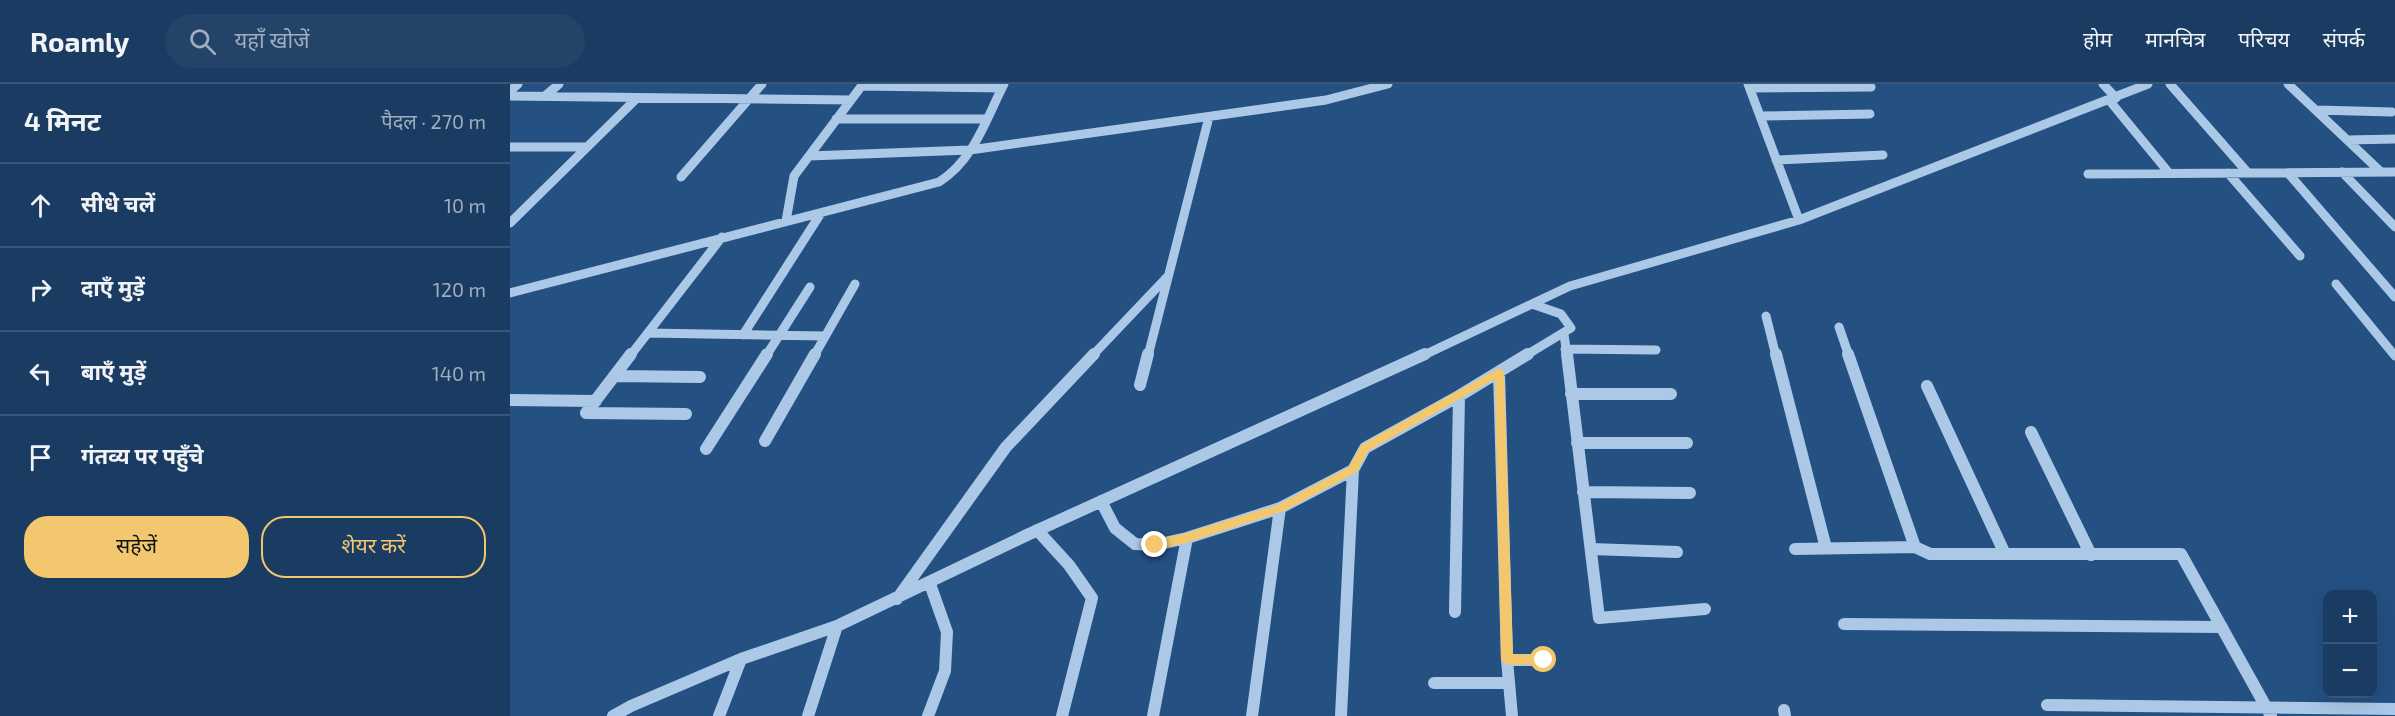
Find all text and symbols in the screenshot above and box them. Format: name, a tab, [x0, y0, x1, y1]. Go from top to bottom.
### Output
search box	[165, 14, 585, 68]
text: Roamly	[30, 24, 129, 58]
icon: search	[186, 25, 219, 58]
text: यहाँ खोजें	[234, 26, 310, 52]
text: होम	[2083, 26, 2112, 51]
text: मानचित्र	[2145, 26, 2205, 51]
text: परिचय	[2238, 26, 2290, 51]
text: संपर्क	[2323, 26, 2365, 51]
text: 4 मिनट	[24, 105, 101, 136]
text: पैदल · 270 m	[381, 109, 486, 133]
icon: ahead	[24, 189, 57, 222]
text: सीधे चलें	[81, 190, 155, 216]
text: 10 m	[444, 193, 486, 217]
icon: right	[24, 273, 57, 306]
text: दाएँ मुड़ें	[81, 274, 145, 300]
text: 120 m	[433, 277, 486, 301]
icon: left	[24, 357, 57, 390]
text: बाएँ मुड़ें	[81, 358, 146, 384]
text: 140 m	[432, 361, 486, 385]
icon: arrive	[24, 441, 57, 474]
text: गंतव्य पर पहुँचे	[81, 442, 204, 468]
button: सहेजें	[24, 516, 249, 578]
button: शेयर करें	[261, 516, 486, 578]
route end	[1141, 531, 1167, 557]
map controls	[2323, 590, 2377, 698]
button: +	[2323, 590, 2377, 644]
button: −	[2323, 644, 2377, 698]
route start	[1530, 646, 1556, 672]

